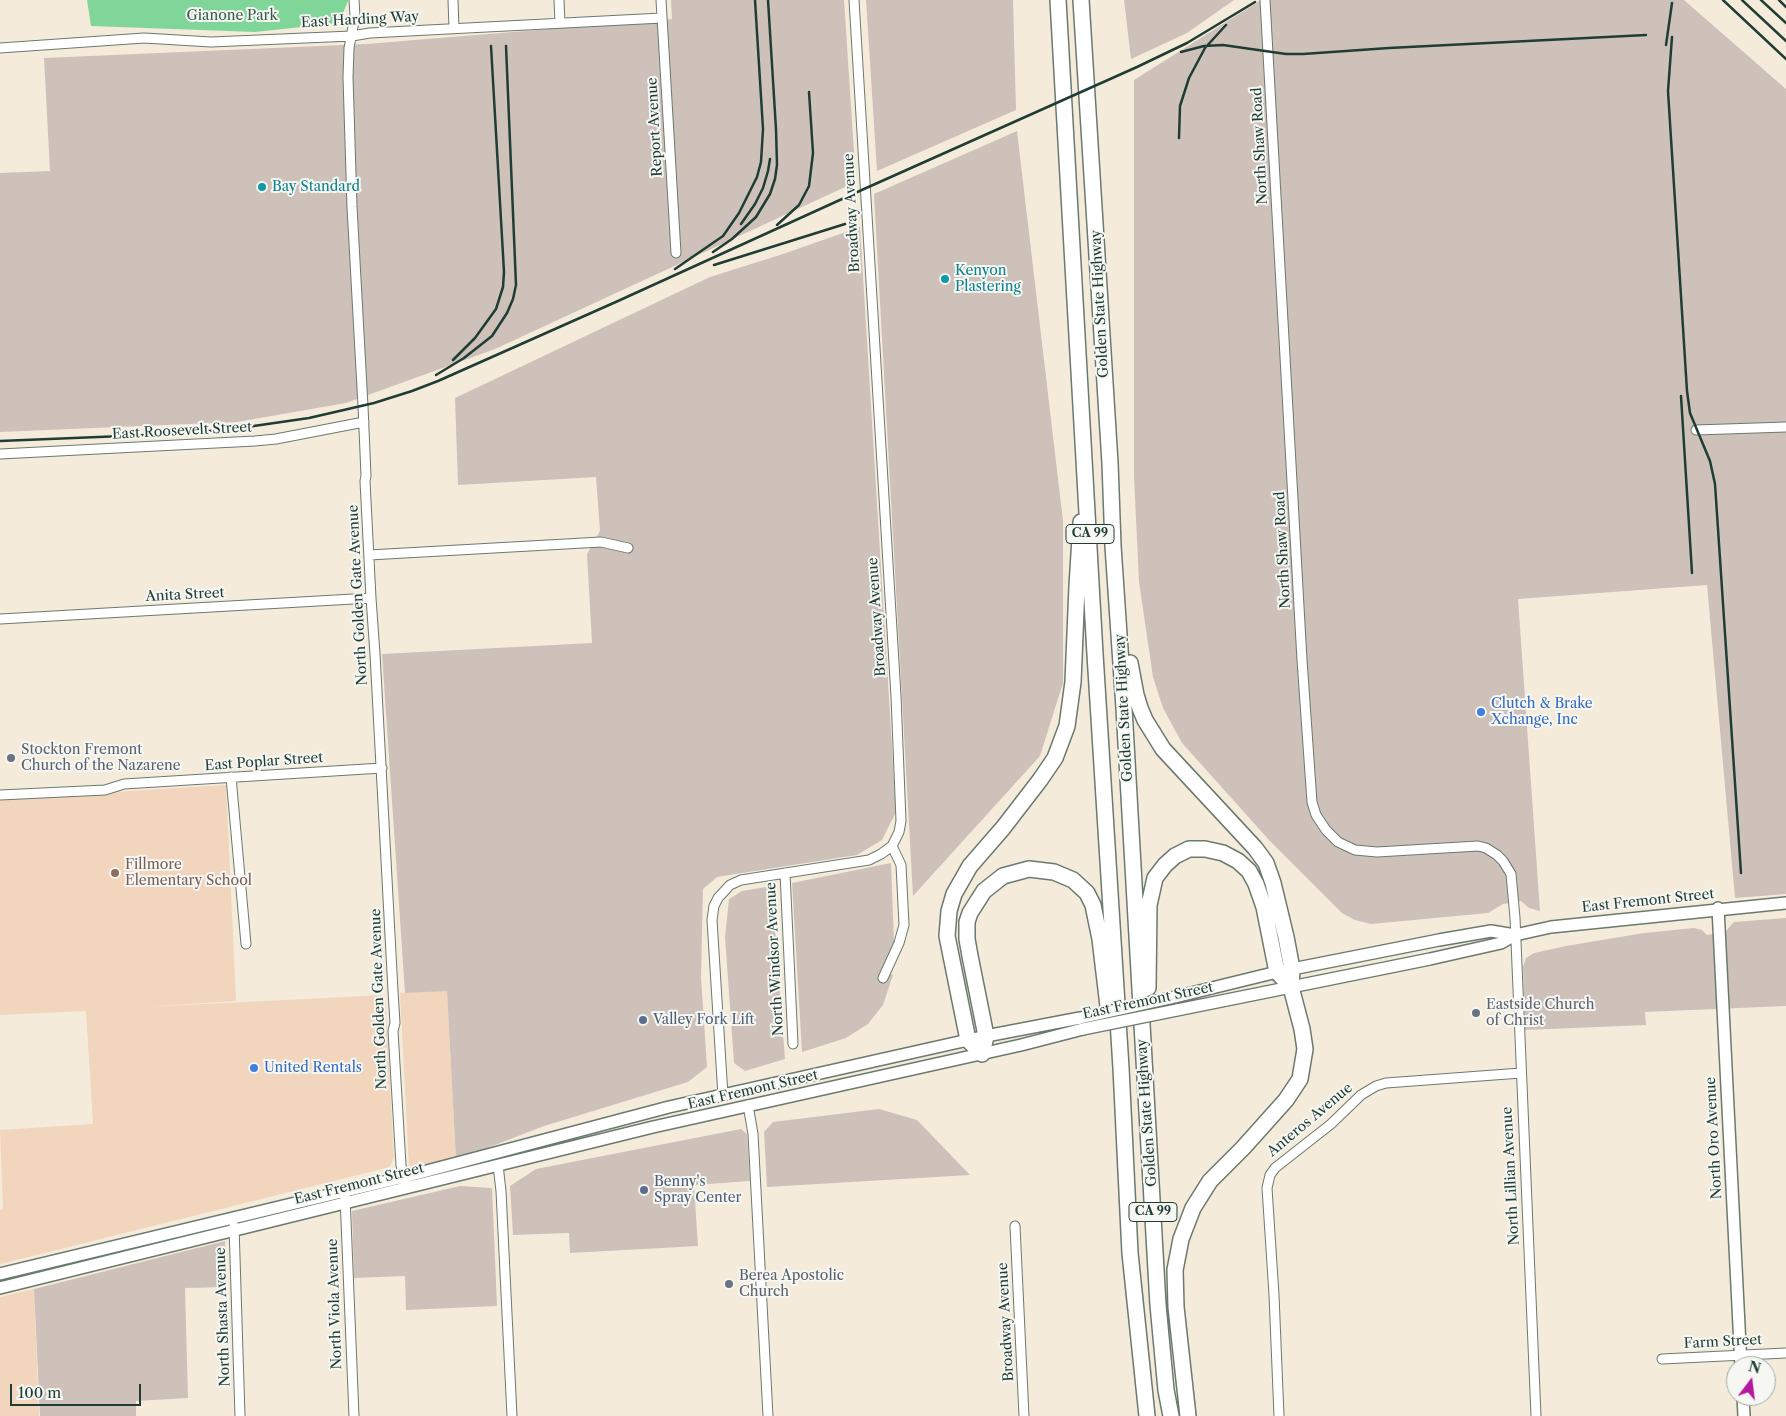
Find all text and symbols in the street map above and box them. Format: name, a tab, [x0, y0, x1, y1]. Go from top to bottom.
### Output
park label: Gianone Park	[186, 8, 278, 24]
street label: East Harding Way	[300, 9, 420, 31]
street label: Report Avenue	[644, 77, 666, 177]
street label: North Shaw Road	[1249, 87, 1271, 205]
street label: Broadway Avenue	[840, 153, 864, 273]
place label: Bay Standard	[272, 179, 360, 195]
marker: Bay Standard	[256, 181, 268, 193]
street label: Golden State Highway	[1088, 230, 1112, 378]
place label: Kenyon Plastering	[955, 263, 1021, 296]
marker: Kenyon Plastering	[939, 273, 951, 285]
street label: East Roosevelt Street	[112, 419, 252, 443]
street label: North Shaw Road	[1272, 491, 1294, 609]
street label: North Golden Gate Avenue	[345, 504, 371, 686]
road number: CA 99	[1066, 524, 1114, 544]
street label: Broadway Avenue	[864, 557, 890, 677]
street label: Anita Street	[145, 585, 225, 605]
street label: Golden State Highway	[1112, 634, 1136, 782]
place label: Clutch & Brake Xchange, Inc	[1491, 696, 1593, 729]
marker: Clutch & Brake Xchange, Inc	[1475, 706, 1487, 718]
place label: Stockton Fremont Church of the Nazarene	[21, 742, 181, 774]
street label: East Poplar Street	[204, 749, 324, 775]
marker: Stockton Fremont Church of the Nazarene	[5, 752, 17, 764]
place label: Fillmore Elementary School	[125, 857, 252, 890]
marker: Fillmore Elementary School	[109, 867, 121, 879]
street label: North Windsor Avenue	[763, 882, 787, 1036]
street label: East Fremont Street	[1581, 886, 1715, 916]
street label: North Golden Gate Avenue	[367, 908, 391, 1090]
street label: East Fremont Street	[1081, 979, 1215, 1023]
place label: Eastside Church of Christ	[1486, 997, 1594, 1030]
marker: Eastside Church of Christ	[1470, 1007, 1482, 1019]
place label: Valley Fork Lift	[653, 1012, 755, 1028]
marker: Valley Fork Lift	[637, 1014, 649, 1026]
street label: Golden State Highway	[1133, 1039, 1161, 1187]
place label: United Rentals	[264, 1060, 362, 1076]
marker: United Rentals	[248, 1062, 260, 1074]
street label: East Fremont Street	[686, 1067, 820, 1113]
street label: North Oro Avenue	[1702, 1076, 1726, 1200]
street label: Anteros Avenue	[1264, 1080, 1356, 1160]
street label: North Lillian Avenue	[1499, 1106, 1523, 1246]
street label: East Fremont Street	[292, 1160, 426, 1208]
place label: Benny's Spray Center	[654, 1174, 741, 1206]
marker: Benny's Spray Center	[638, 1184, 650, 1196]
road number: CA 99	[1129, 1202, 1177, 1222]
street label: North Viola Avenue	[324, 1238, 346, 1370]
street label: North Shasta Avenue	[212, 1247, 234, 1387]
street label: Broadway Avenue	[994, 1262, 1018, 1382]
place label: Berea Apostolic Church	[739, 1268, 844, 1300]
marker: Berea Apostolic Church	[723, 1278, 735, 1290]
street label: Farm Street	[1683, 1332, 1763, 1352]
north arrow	[1726, 1356, 1776, 1406]
text: N	[1746, 1357, 1763, 1378]
scale bar	[12, 1374, 144, 1406]
text: 100 m	[18, 1383, 61, 1402]

